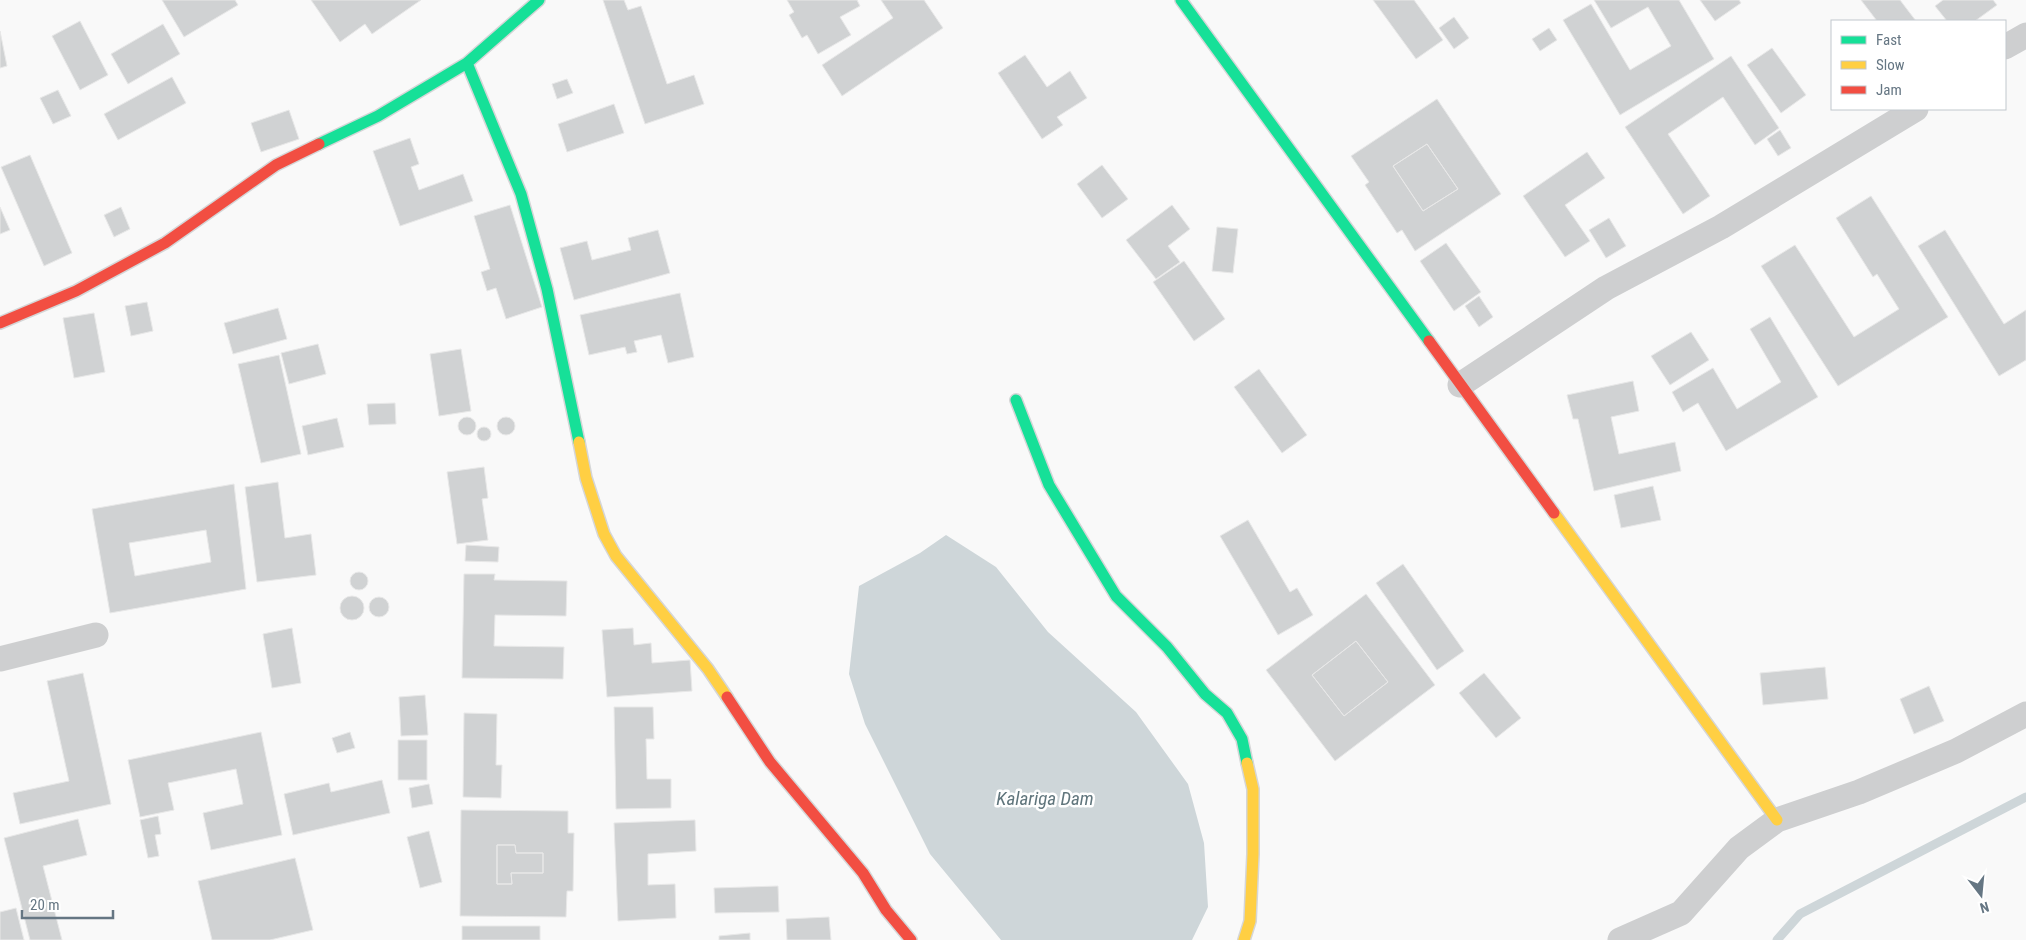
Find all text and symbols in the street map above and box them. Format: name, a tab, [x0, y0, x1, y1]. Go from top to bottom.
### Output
legend	[1831, 20, 2006, 110]
text: Fast	[1876, 31, 1901, 49]
text: Slow	[1876, 56, 1905, 74]
text: Jam	[1876, 81, 1902, 99]
water label: Kalariga Dam	[996, 787, 1094, 810]
north arrow	[1956, 870, 2006, 920]
scale bar	[22, 888, 114, 920]
text: 20 m	[30, 896, 60, 914]
text: N	[1978, 899, 1991, 916]

